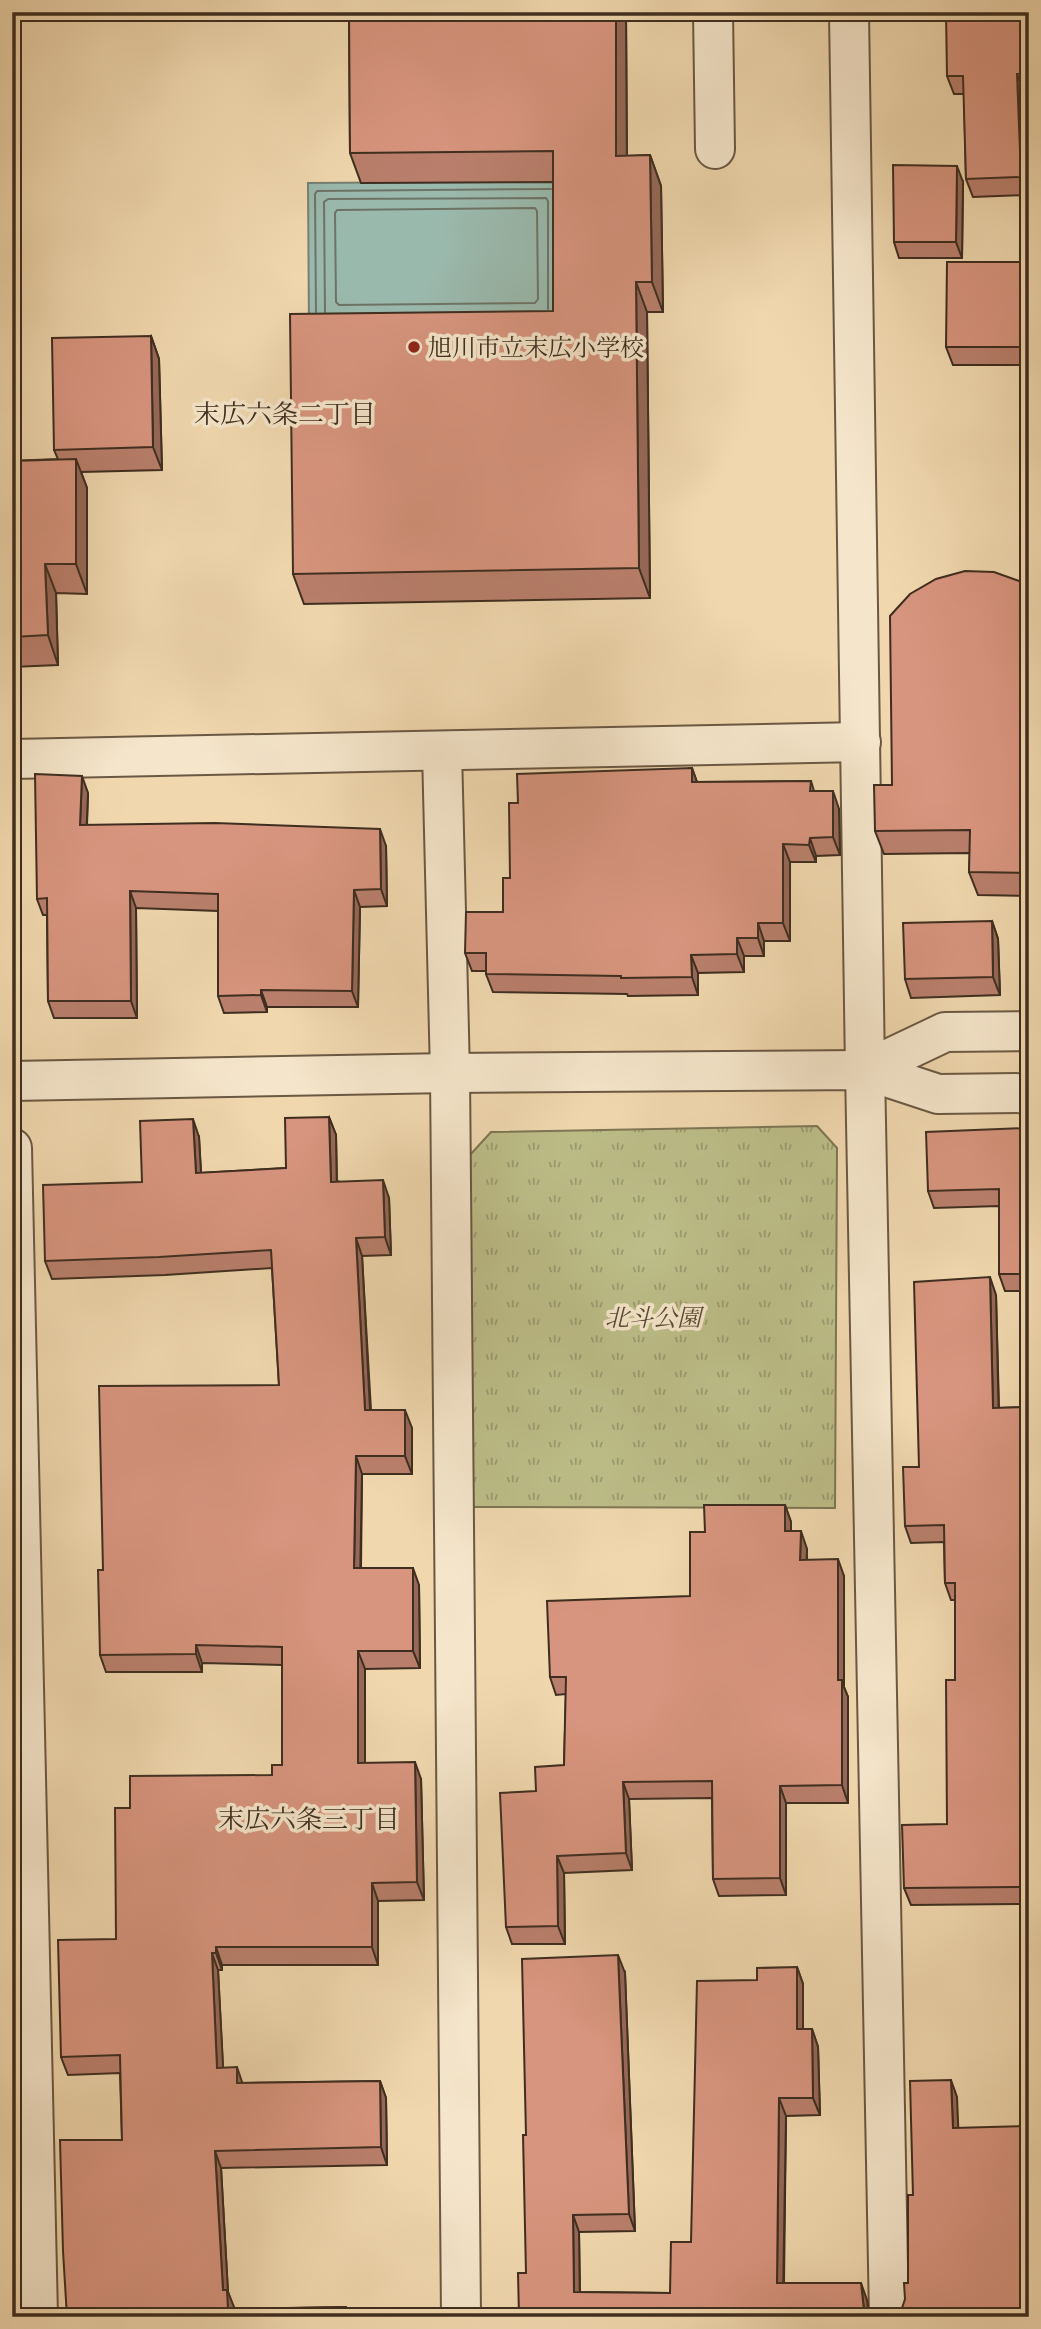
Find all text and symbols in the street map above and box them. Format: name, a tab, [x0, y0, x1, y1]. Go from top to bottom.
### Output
place label: 旭川市立末広小学校	[428, 332, 644, 363]
marker: 旭川市立末広小学校	[406, 339, 422, 355]
district label: 末広六条二丁目	[194, 397, 376, 431]
park label: 北斗公園	[605, 1302, 705, 1333]
district label: 末広六条三丁目	[218, 1802, 400, 1836]

